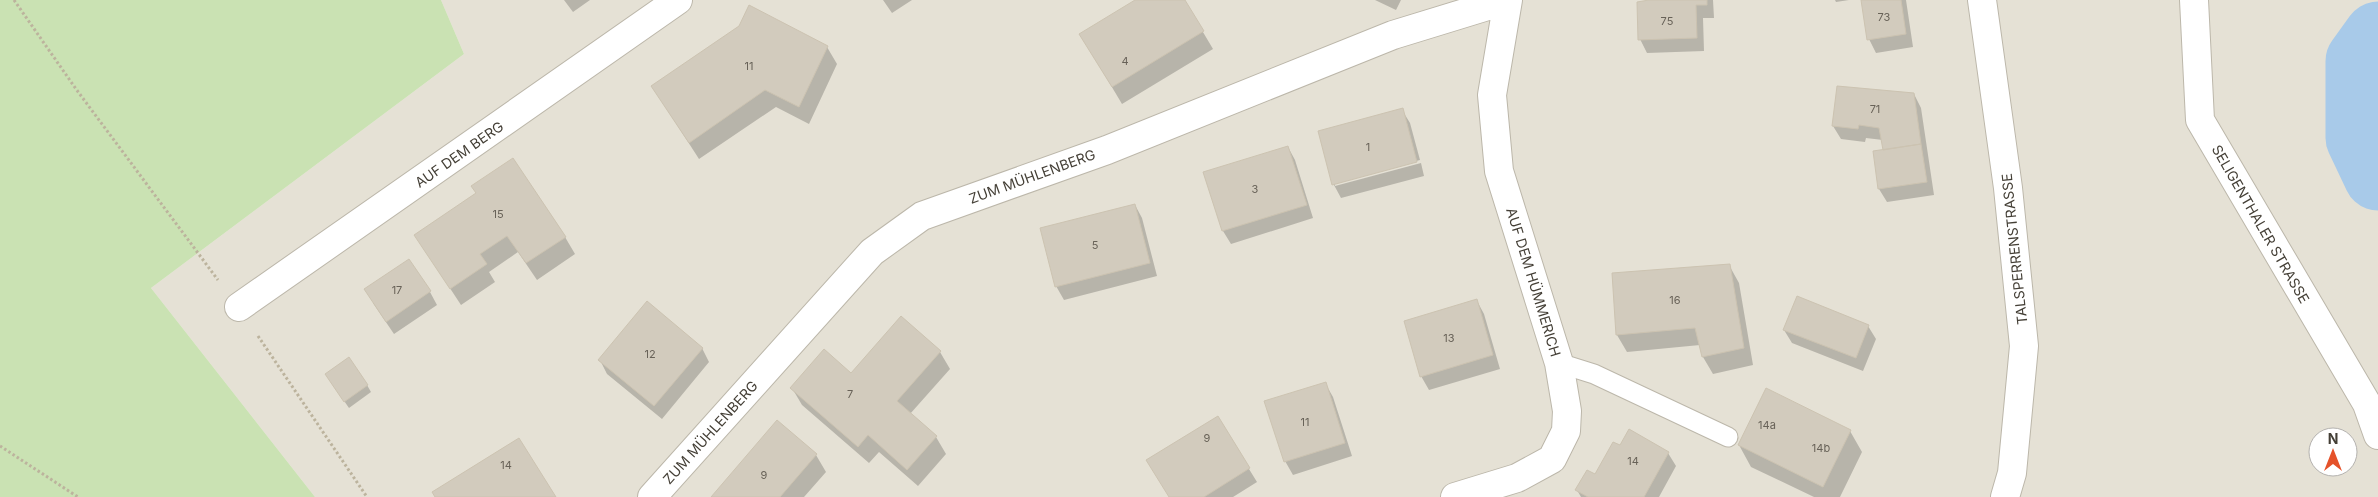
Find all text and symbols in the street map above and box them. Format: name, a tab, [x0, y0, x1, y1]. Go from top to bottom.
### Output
house number: 73	[1878, 10, 1891, 24]
house number: 75	[1661, 14, 1674, 28]
house number: 4	[1121, 54, 1129, 68]
house number: 11	[745, 59, 753, 73]
house number: 71	[1870, 102, 1880, 116]
street label: AUF DEM BERG	[411, 117, 507, 191]
house number: 1	[1366, 140, 1370, 154]
street label: SELIGENTHALER STRASSE	[2209, 142, 2313, 306]
street label: ZUM MÜHLENBERG	[967, 145, 1097, 207]
street label: TALSPERRENSTRASSE	[1998, 173, 2030, 325]
house number: 3	[1252, 182, 1259, 196]
street label: AUF DEM HÜMMERICH	[1503, 205, 1565, 359]
house number: 15	[492, 207, 504, 221]
house number: 5	[1092, 238, 1099, 252]
house number: 17	[392, 283, 402, 297]
house number: 16	[1669, 293, 1681, 307]
house number: 13	[1443, 331, 1455, 345]
house number: 12	[644, 347, 656, 361]
street label: ZUM MÜHLENBERG	[659, 377, 761, 487]
house number: 7	[847, 387, 853, 401]
house number: 11	[1301, 415, 1309, 429]
house number: 14a	[1758, 418, 1776, 432]
north arrow	[2308, 427, 2358, 477]
text: N	[2328, 430, 2338, 447]
house number: 9	[1204, 431, 1211, 445]
house number: 14b	[1812, 441, 1830, 455]
house number: 14	[1627, 454, 1639, 468]
house number: 14	[500, 458, 512, 472]
house number: 9	[761, 468, 768, 482]

